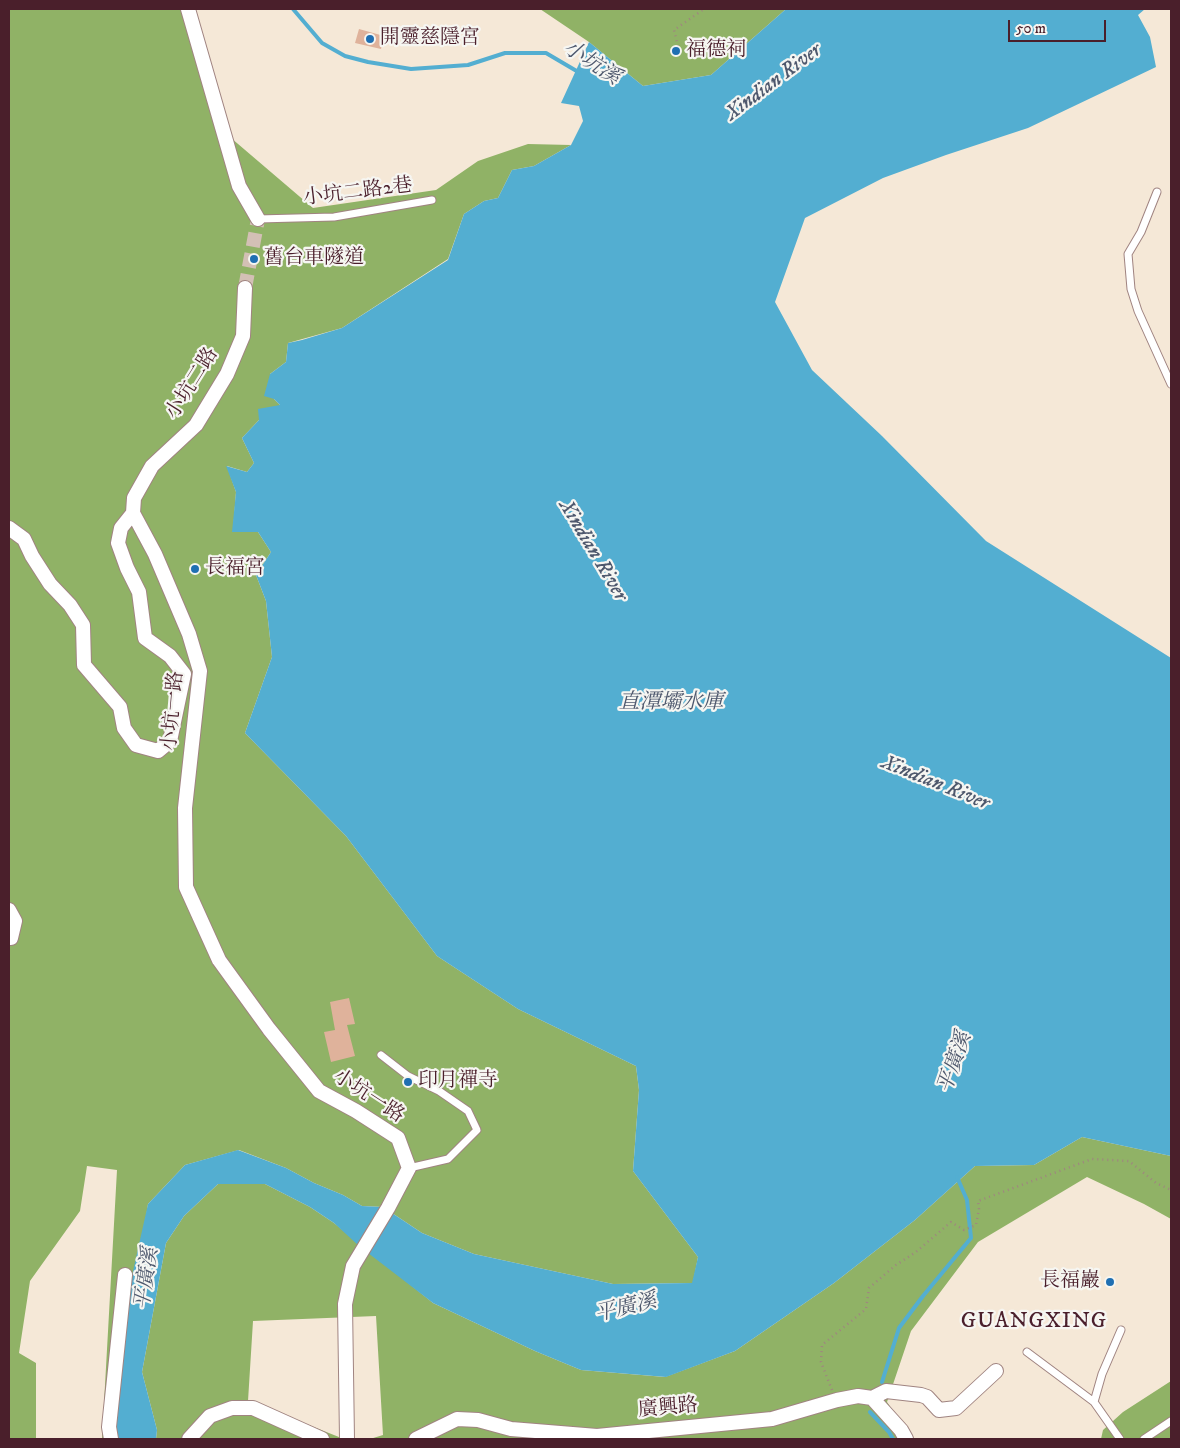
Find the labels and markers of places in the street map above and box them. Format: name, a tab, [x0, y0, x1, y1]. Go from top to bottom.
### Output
place label: 開靈慈隱宮	[380, 27, 480, 51]
marker: 開靈慈隱宮	[364, 33, 376, 45]
place label: 福德祠	[686, 39, 746, 63]
marker: 福德祠	[670, 45, 682, 57]
place label: 舊台車隧道	[264, 247, 364, 271]
marker: 舊台車隧道	[248, 253, 260, 265]
place label: 長福宮	[205, 557, 265, 581]
marker: 長福宮	[189, 563, 201, 575]
place label: 印月禪寺	[418, 1070, 498, 1094]
marker: 印月禪寺	[402, 1076, 414, 1088]
place label: 長福巖	[1040, 1270, 1100, 1294]
marker: 長福巖	[1104, 1276, 1116, 1288]

